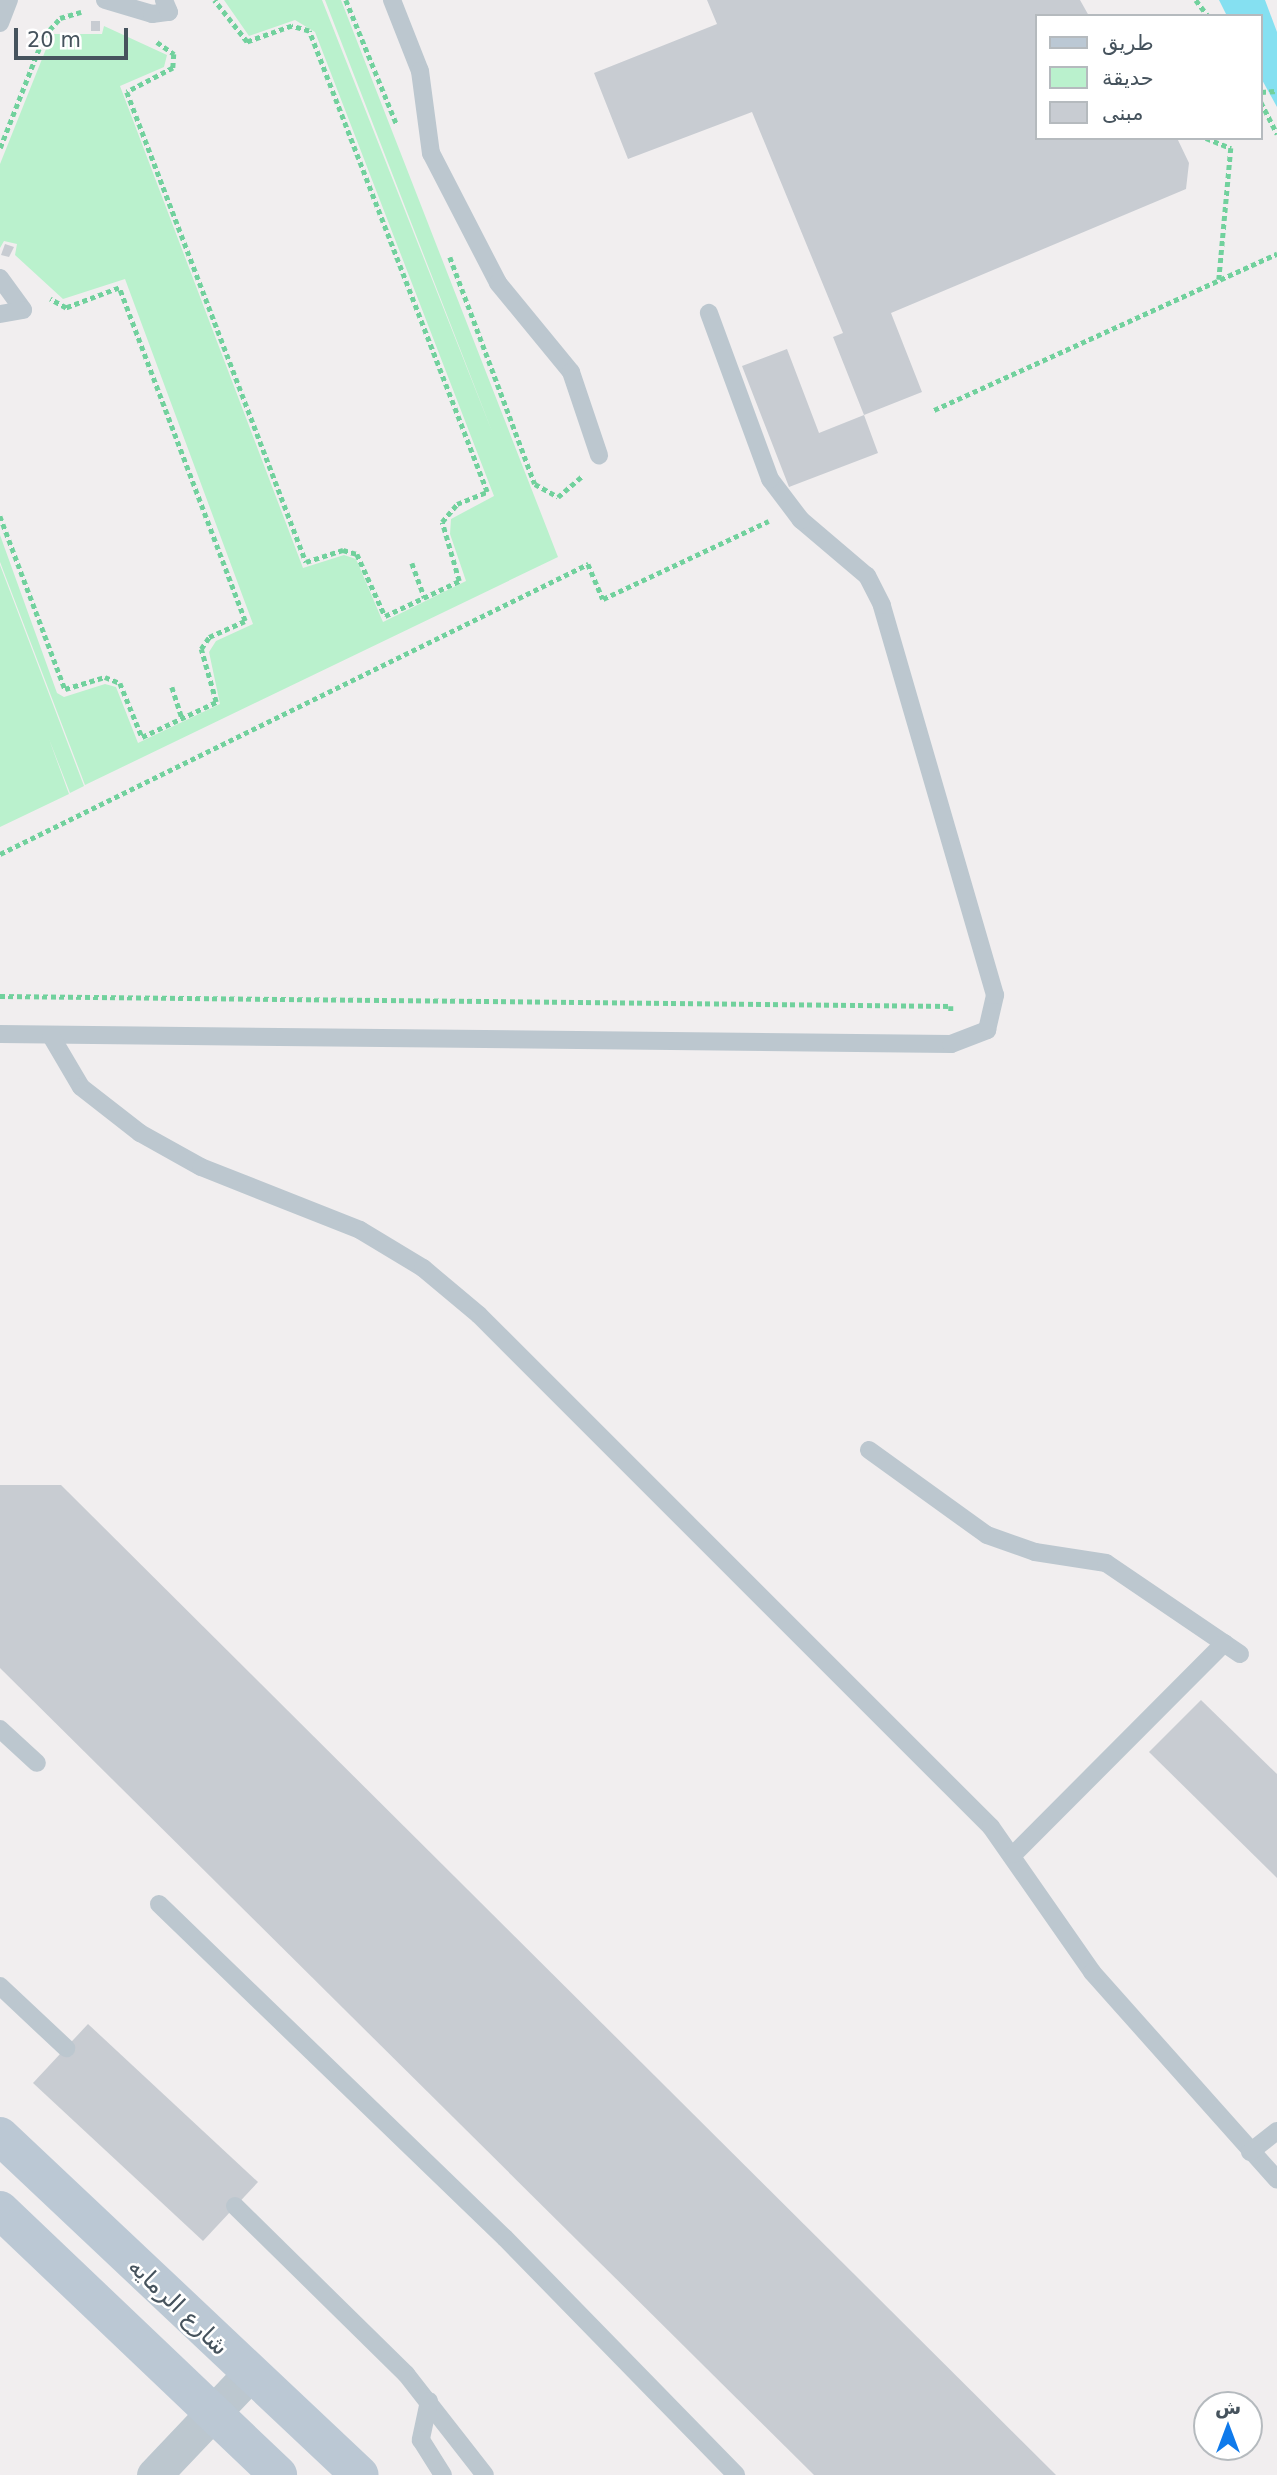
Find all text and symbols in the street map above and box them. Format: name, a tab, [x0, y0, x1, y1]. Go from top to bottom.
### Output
scale bar	[18, 14, 131, 58]
legend	[1036, 14, 1263, 140]
text: 20 m	[27, 28, 81, 52]
text: طريق	[1102, 31, 1154, 55]
text: حديقة	[1102, 66, 1154, 90]
text: مبنى	[1102, 101, 1143, 125]
street label: شارع الرمايه	[122, 2252, 234, 2362]
north arrow	[1193, 2391, 1263, 2461]
text: ش	[1215, 2396, 1241, 2418]

